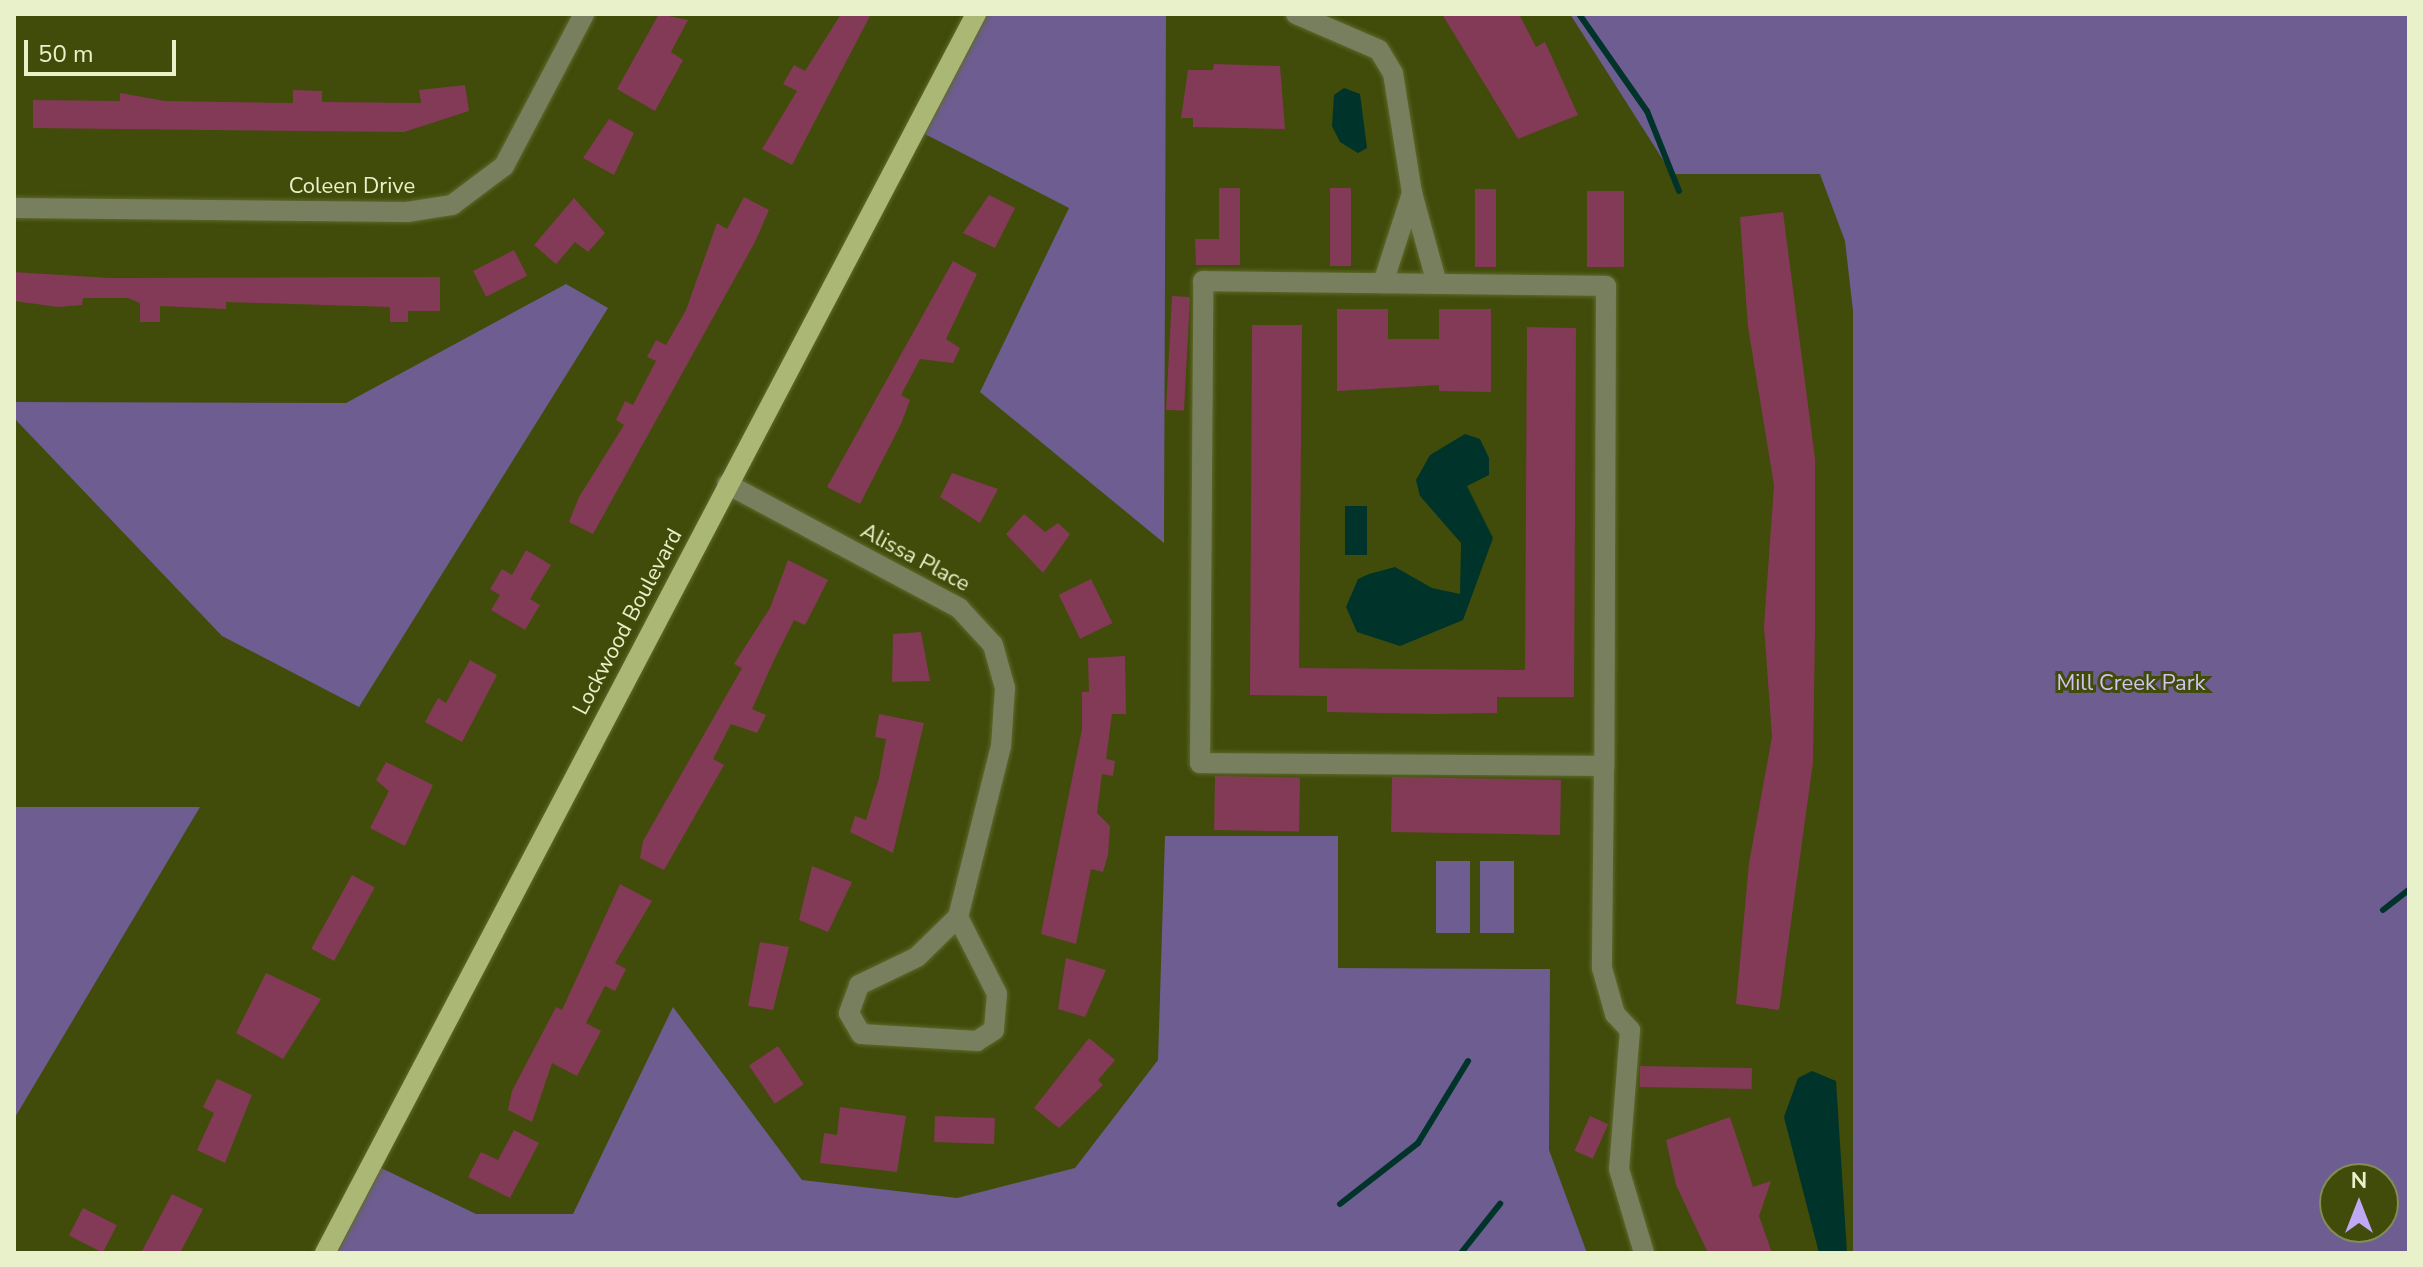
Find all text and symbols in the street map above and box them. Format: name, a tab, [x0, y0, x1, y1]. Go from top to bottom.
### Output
scale bar	[28, 24, 180, 74]
text: 50 m	[38, 38, 94, 70]
street label: Coleen Drive	[289, 174, 415, 200]
street label: Alissa Place	[856, 518, 974, 598]
street label: Lockwood Boulevard	[568, 524, 688, 720]
park label: Mill Creek Park	[2056, 671, 2206, 697]
north arrow	[2319, 1163, 2399, 1243]
text: N	[2351, 1166, 2367, 1196]

